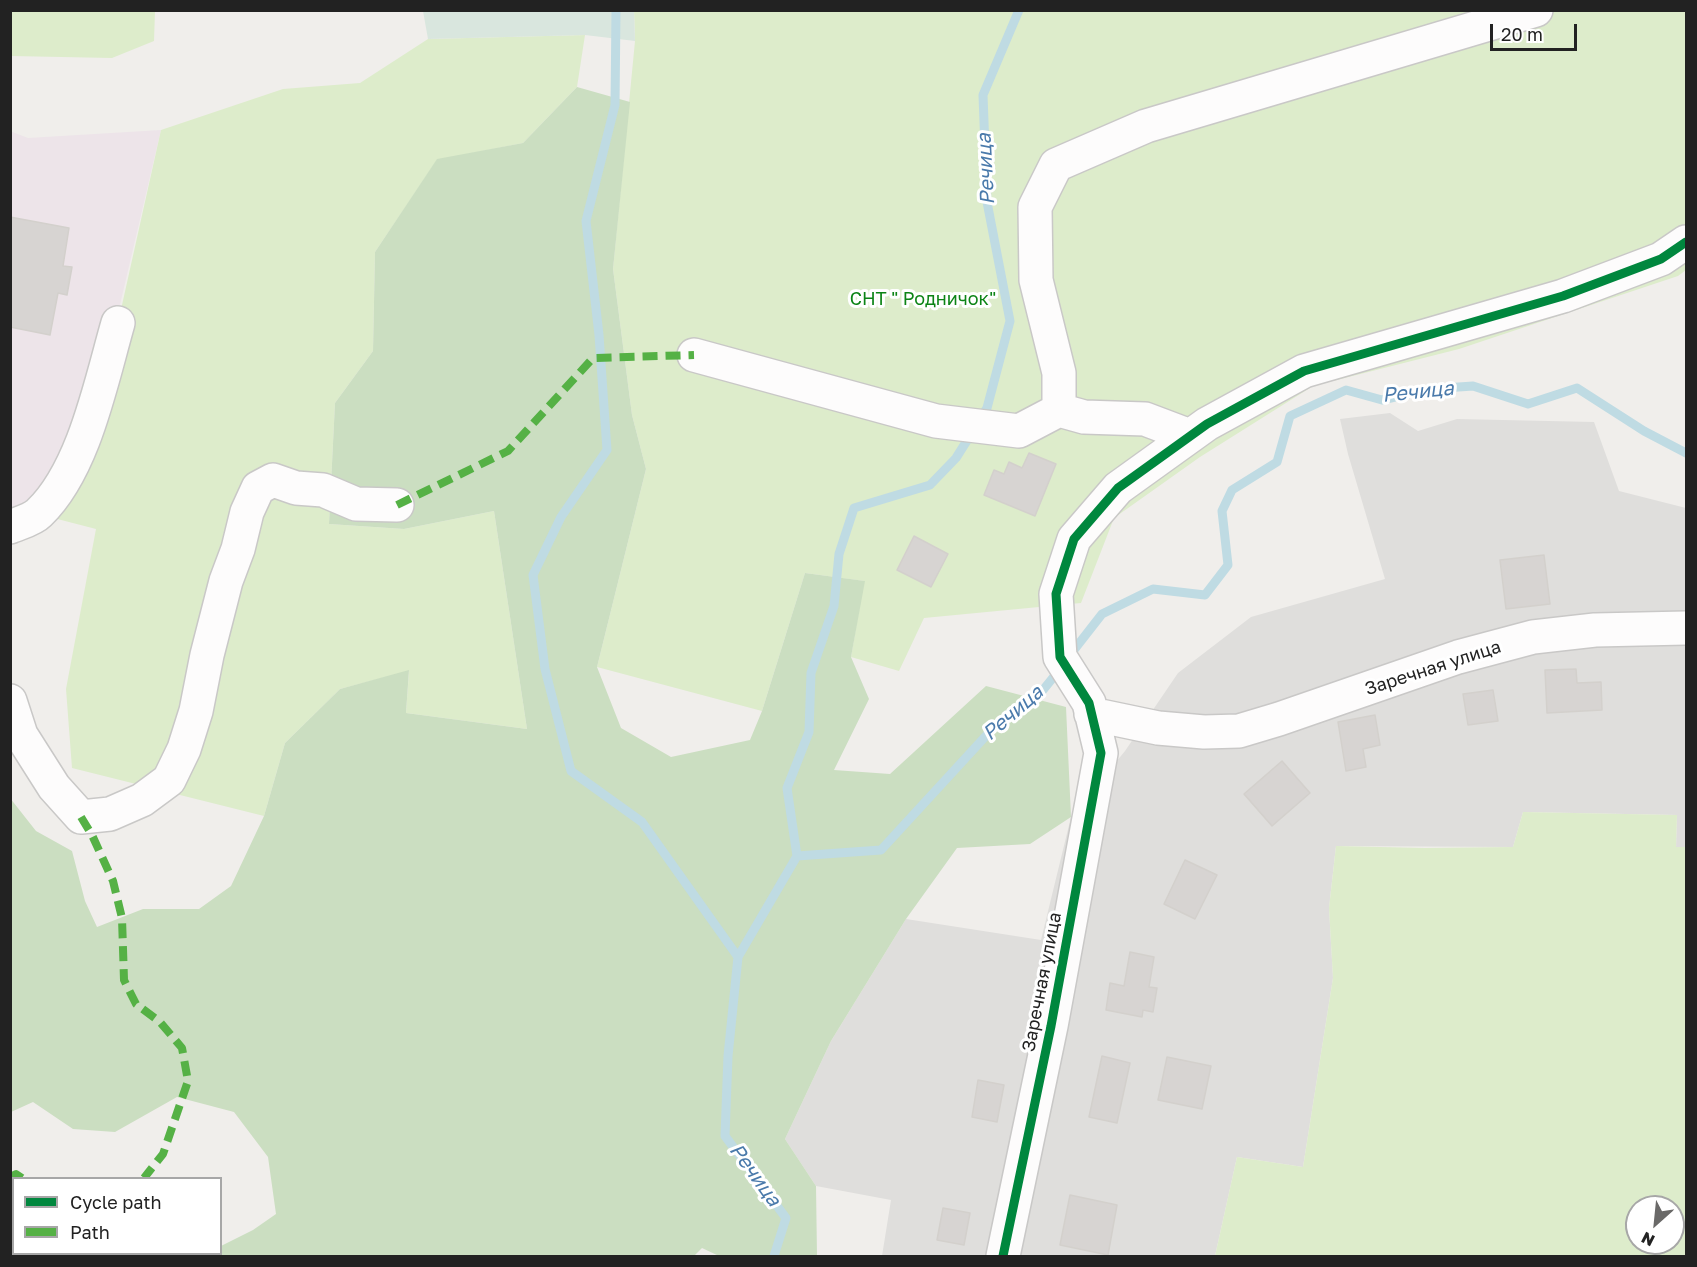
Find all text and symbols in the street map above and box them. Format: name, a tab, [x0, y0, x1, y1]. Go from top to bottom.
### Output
scale bar	[1493, 12, 1580, 50]
text: 20 m	[1501, 23, 1543, 45]
water label: Речица	[972, 133, 1000, 205]
park label: СНТ " Родничок"	[850, 288, 996, 310]
water label: Речица	[1381, 376, 1455, 408]
street label: Заречная улица	[1362, 636, 1504, 700]
water label: Речица	[978, 680, 1048, 746]
street label: Заречная улица	[1018, 910, 1066, 1054]
water label: Речица	[724, 1139, 786, 1211]
legend	[12, 1177, 222, 1255]
text: Cycle path	[70, 1191, 162, 1213]
north arrow	[1625, 1195, 1685, 1255]
text: Path	[70, 1221, 110, 1243]
text: N	[1638, 1228, 1658, 1251]

